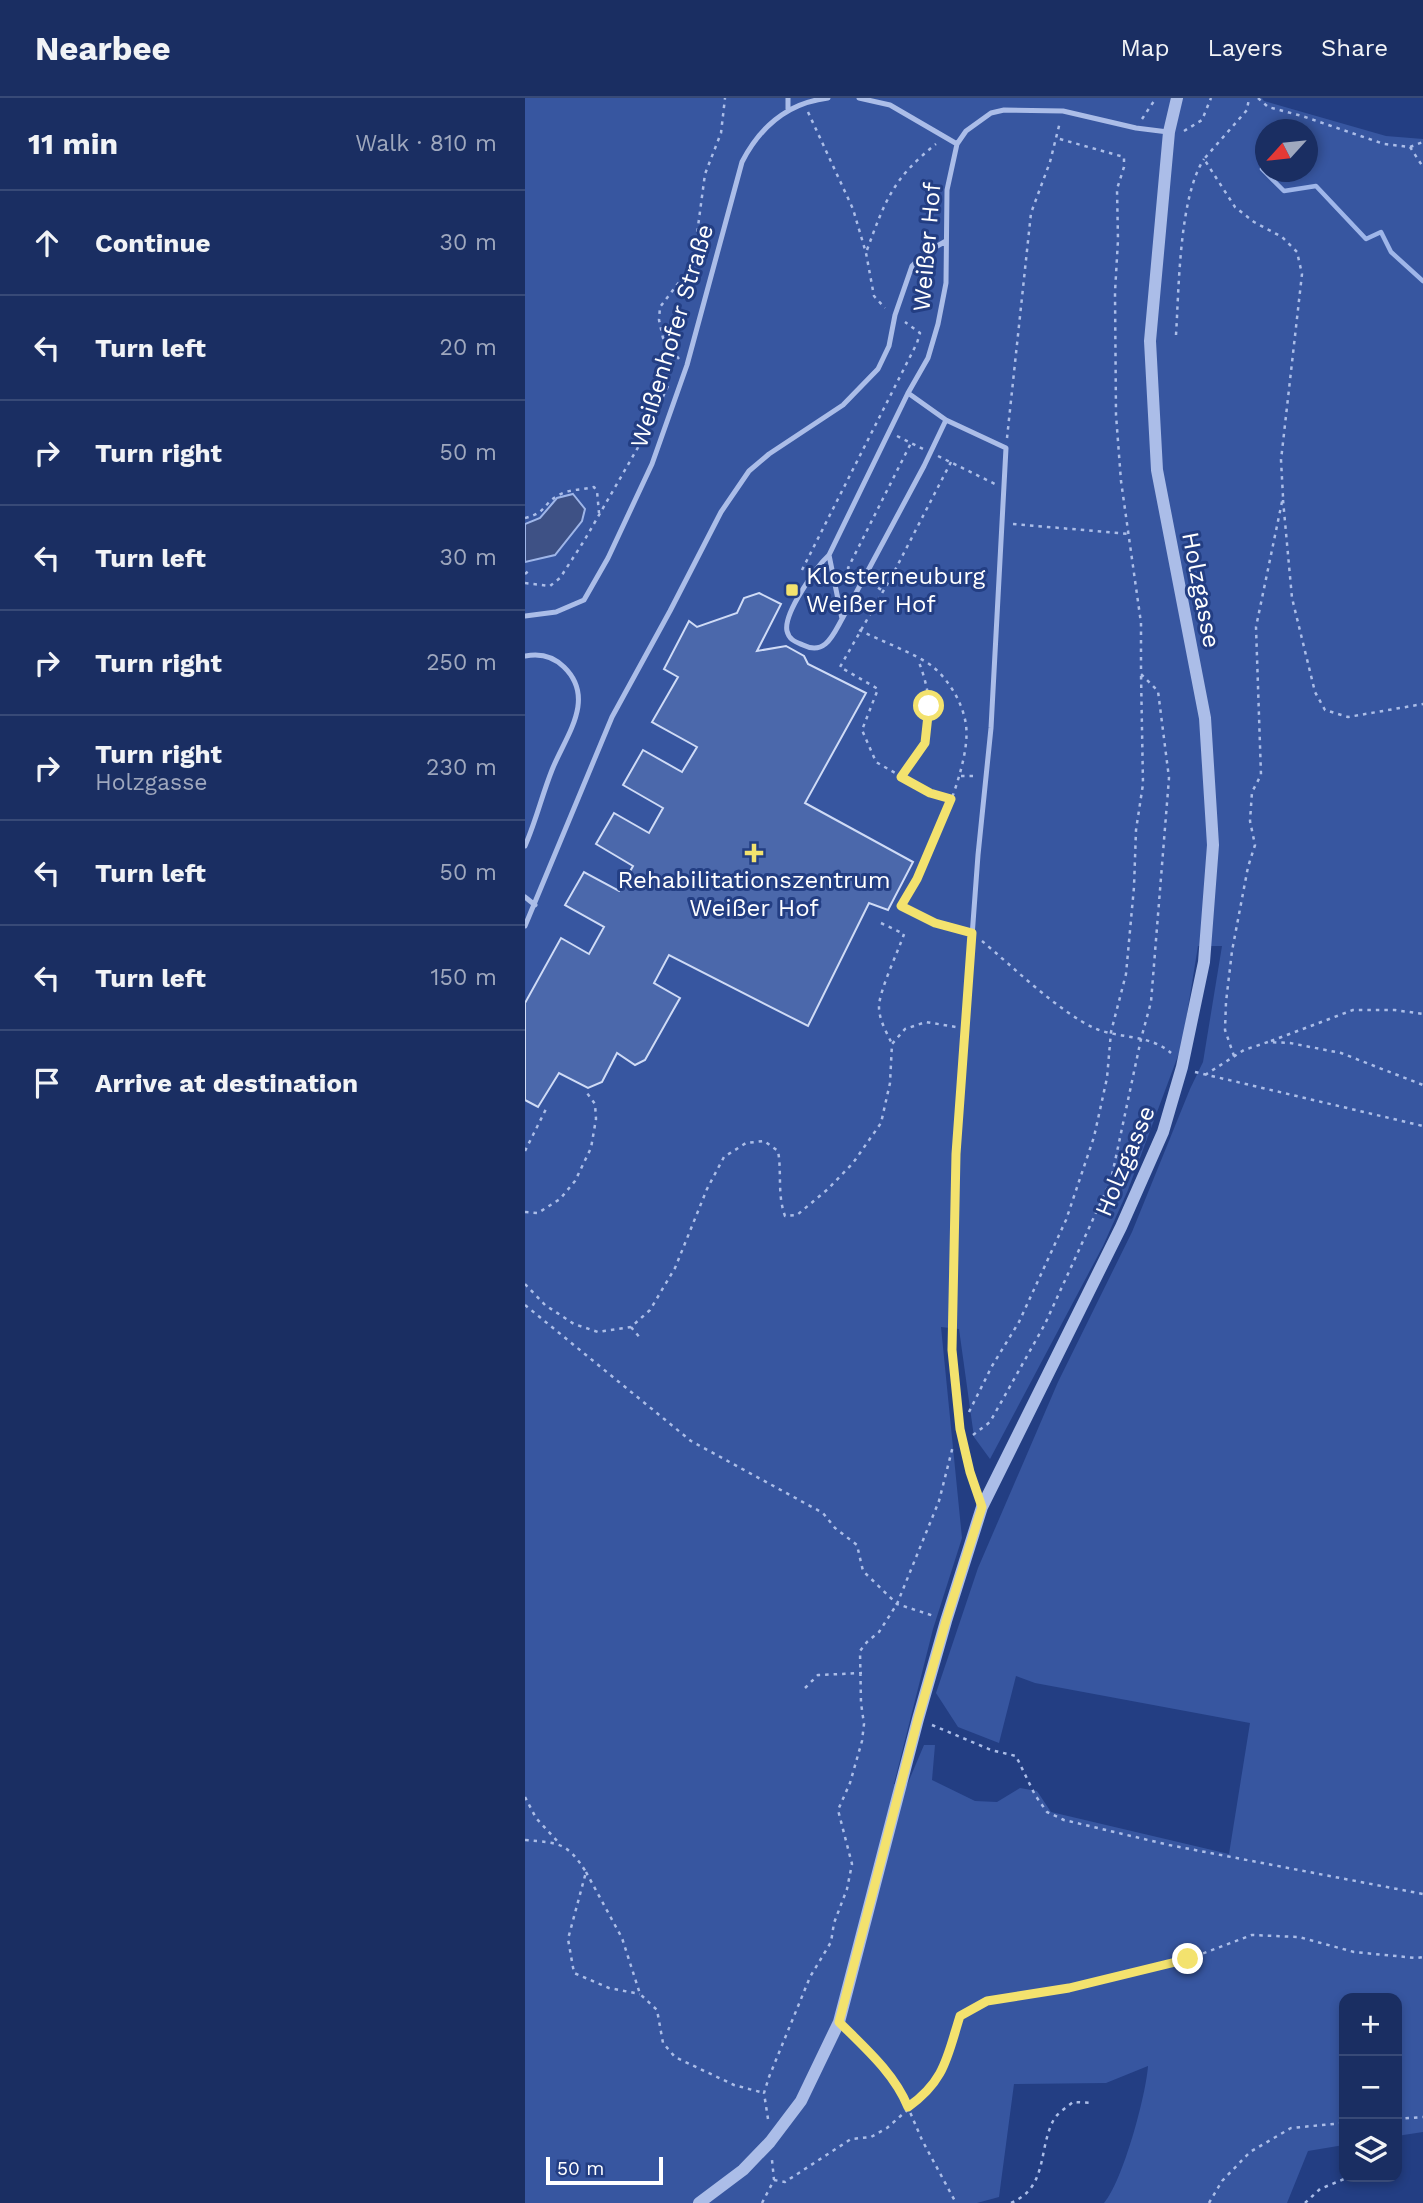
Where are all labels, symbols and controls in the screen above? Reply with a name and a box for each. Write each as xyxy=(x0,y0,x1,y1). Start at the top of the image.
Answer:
text: Nearbee xyxy=(35,29,171,68)
text: Map xyxy=(1121,34,1169,62)
text: Layers xyxy=(1207,34,1283,62)
text: Share xyxy=(1321,34,1388,62)
north arrow xyxy=(1255,119,1318,182)
text: 11 min xyxy=(28,126,118,161)
text: Walk · 810 m xyxy=(355,130,497,157)
street label: Weißer Hof xyxy=(907,181,947,313)
street label: Weißenhofer Straße xyxy=(625,221,719,451)
icon: ahead xyxy=(28,224,66,262)
text: Continue xyxy=(95,228,211,258)
text: 30 m xyxy=(440,229,497,256)
icon: left xyxy=(28,329,66,367)
text: Turn left xyxy=(95,333,206,363)
text: 20 m xyxy=(440,334,497,361)
icon: right xyxy=(28,434,66,472)
text: Turn right xyxy=(95,438,222,468)
text: 50 m xyxy=(440,439,497,466)
street label: Holzgasse xyxy=(1176,530,1226,650)
icon: left xyxy=(28,539,66,577)
text: Turn left xyxy=(95,543,206,573)
text: 30 m xyxy=(440,544,497,571)
place label: Klosterneuburg Weißer Hof xyxy=(806,562,985,618)
marker: Klosterneuburg Weißer Hof xyxy=(784,582,800,598)
icon: right xyxy=(28,644,66,682)
text: Turn right xyxy=(95,648,222,678)
text: 250 m xyxy=(426,649,497,676)
route start xyxy=(913,690,944,721)
text: Turn right xyxy=(95,739,222,769)
icon: right xyxy=(28,749,66,787)
text: 230 m xyxy=(426,754,497,781)
text: Holzgasse xyxy=(95,769,208,796)
marker: Rehabilitationszentrum Weißer Hof xyxy=(744,843,764,863)
icon: left xyxy=(28,854,66,892)
text: Turn left xyxy=(95,858,206,888)
text: 50 m xyxy=(440,859,497,886)
place label: Rehabilitationszentrum Weißer Hof xyxy=(617,866,891,922)
icon: left xyxy=(28,959,66,997)
text: Turn left xyxy=(95,963,206,993)
text: 150 m xyxy=(431,964,497,991)
icon: arrive xyxy=(28,1064,66,1102)
text: Arrive at destination xyxy=(95,1068,358,1098)
street label: Holzgasse xyxy=(1089,1101,1161,1221)
route end xyxy=(1172,1943,1203,1974)
map controls xyxy=(1339,1993,1402,2182)
button: + xyxy=(1339,1993,1402,2056)
button: − xyxy=(1339,2056,1402,2119)
button: layers xyxy=(1339,2119,1402,2182)
scale bar xyxy=(546,2154,663,2186)
text: 50 m xyxy=(557,2157,604,2180)

